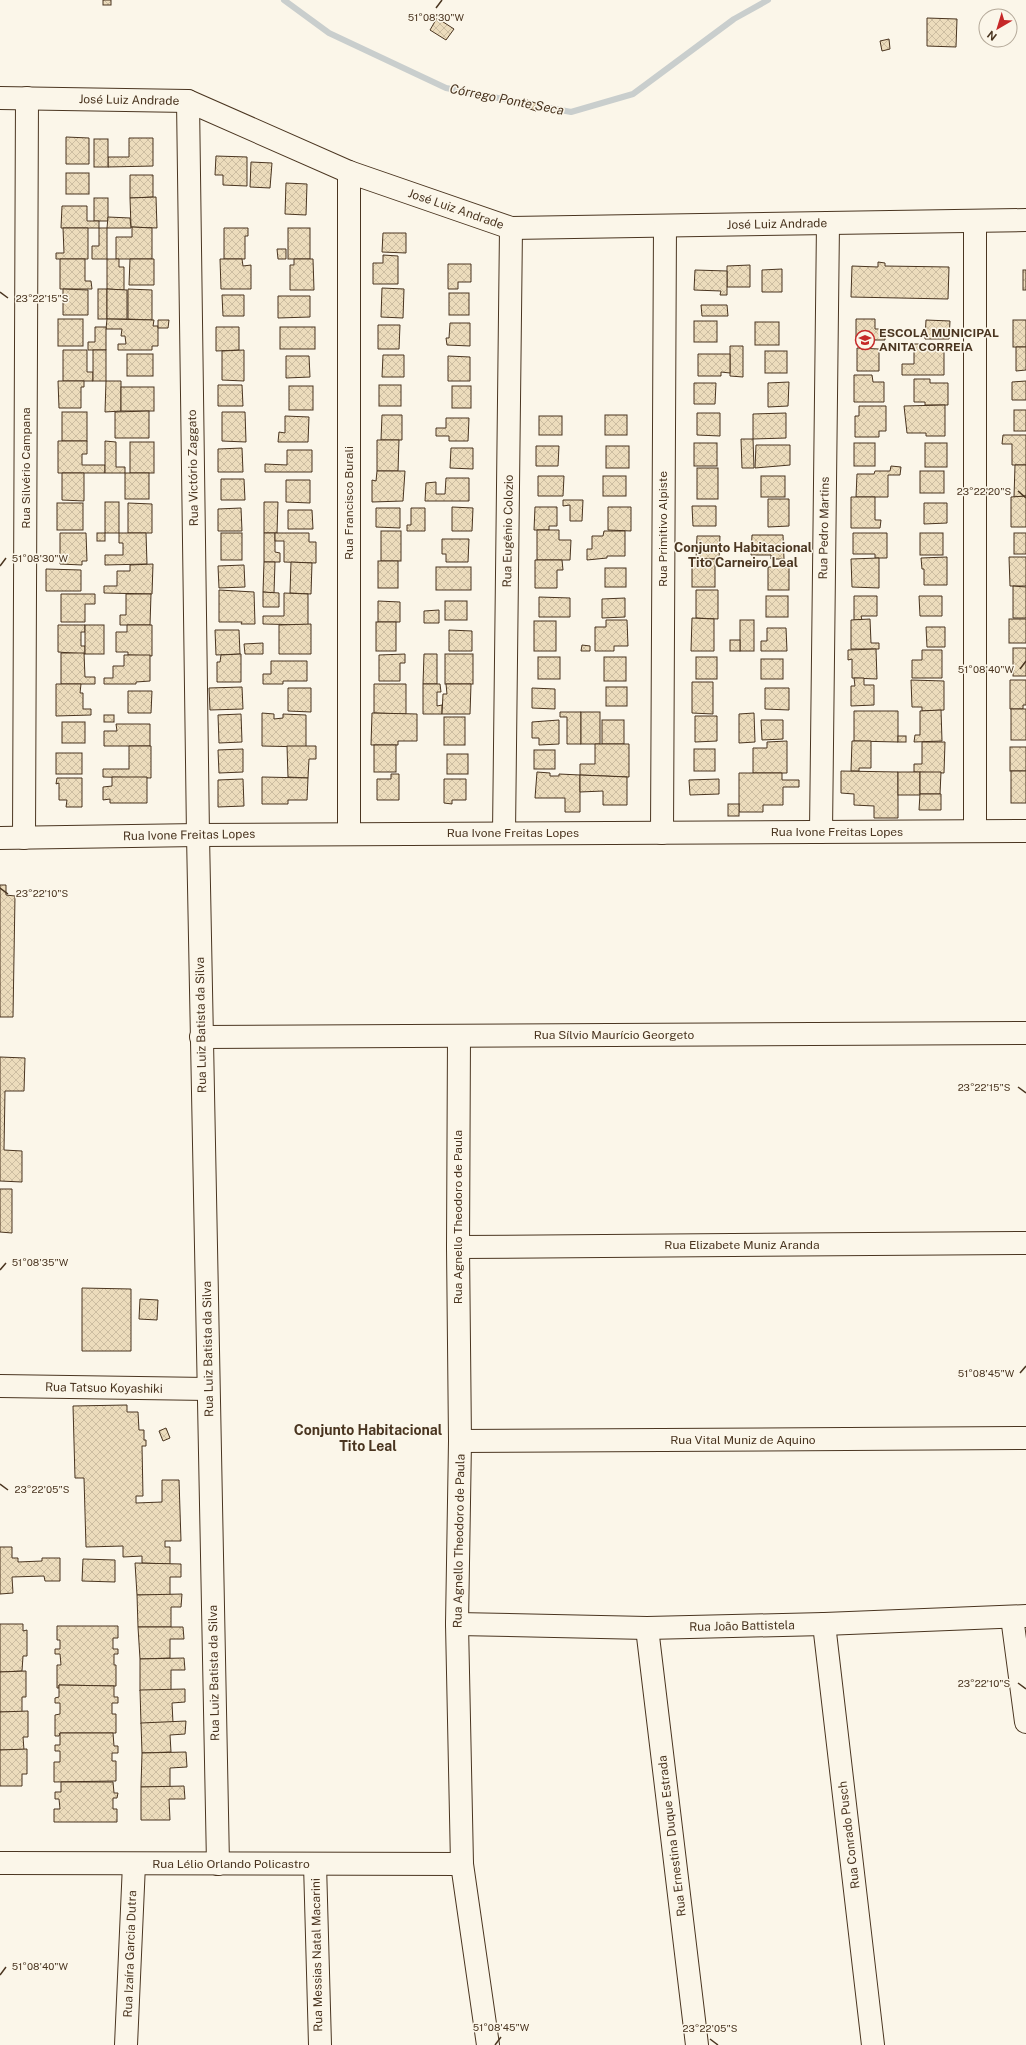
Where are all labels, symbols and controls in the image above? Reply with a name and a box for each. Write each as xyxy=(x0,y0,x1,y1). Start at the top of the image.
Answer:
north arrow xyxy=(978,8,1018,48)
text: 51°08'30"W xyxy=(408,11,465,23)
text: N xyxy=(985,29,999,43)
water label: Córrego Ponte Seca xyxy=(449,81,565,118)
street label: José Luiz Andrade xyxy=(79,92,180,108)
street label: José Luiz Andrade xyxy=(406,186,506,232)
street label: José Luiz Andrade xyxy=(727,216,828,232)
text: 23°22'15"S xyxy=(16,292,69,304)
place label: ESCOLA MUNICIPAL ANITA CORREIA xyxy=(879,326,999,354)
school or university icon: ESCOLA MUNICIPAL ANITA CORREIA xyxy=(854,329,876,351)
street label: Rua Silvério Campana xyxy=(19,407,33,529)
street label: Rua Victório Zaggato xyxy=(185,409,201,526)
street label: Rua Francisco Burali xyxy=(342,446,356,560)
street label: Rua Primitivo Alpiste xyxy=(656,471,670,587)
street label: Rua Eugênio Colozio xyxy=(500,474,516,588)
street label: Rua Pedro Martins xyxy=(816,477,832,579)
text: 23°22'20"S xyxy=(957,485,1011,497)
district label: Conjunto Habitacional Tito Carneiro Leal xyxy=(674,540,812,570)
text: 51°08'30"W xyxy=(12,552,69,564)
text: 51°08'40"W xyxy=(958,663,1015,675)
street label: Rua Ivone Freitas Lopes xyxy=(771,825,903,839)
street label: Rua Ivone Freitas Lopes xyxy=(447,826,579,840)
street label: Rua Ivone Freitas Lopes xyxy=(123,827,255,843)
text: 23°22'10"S xyxy=(16,887,69,899)
street label: Rua Luiz Batista da Silva xyxy=(193,957,209,1093)
street label: Rua Sílvio Maurício Georgeto xyxy=(534,1028,694,1042)
text: 23°22'15"S xyxy=(958,1081,1011,1093)
street label: Rua Agnello Theodoro de Paula xyxy=(451,1130,465,1304)
street label: Rua Elizabete Muniz Aranda xyxy=(664,1238,820,1252)
text: 51°08'35"W xyxy=(12,1256,69,1268)
street label: Rua Luiz Batista da Silva xyxy=(200,1281,216,1417)
text: 51°08'45"W xyxy=(958,1367,1015,1379)
street label: Rua Tatsuo Koyashiki xyxy=(45,1380,163,1396)
district label: Conjunto Habitacional Tito Leal xyxy=(294,1422,443,1454)
street label: Rua Vital Muniz de Aquino xyxy=(670,1433,816,1447)
street label: Rua Agnello Theodoro de Paula xyxy=(450,1454,468,1628)
text: 23°22'05"S xyxy=(15,1483,70,1495)
street label: Rua Luiz Batista da Silva xyxy=(206,1605,222,1741)
street label: Rua João Battistela xyxy=(689,1618,795,1634)
text: 23°22'10"S xyxy=(958,1677,1011,1689)
street label: Rua Ernestina Duque Estrada xyxy=(655,1755,689,1917)
street label: Rua Conrado Pusch xyxy=(835,1780,863,1890)
street label: Rua Lélio Orlando Policastro xyxy=(152,1857,310,1871)
street label: Rua Messias Natal Macarini xyxy=(309,1878,325,2032)
street label: Rua Izaíra Garcia Dutra xyxy=(121,1890,139,2018)
text: 51°08'40"W xyxy=(12,1960,69,1972)
text: 51°08'45"W xyxy=(473,2021,530,2033)
text: 23°22'05"S xyxy=(683,2022,738,2034)

